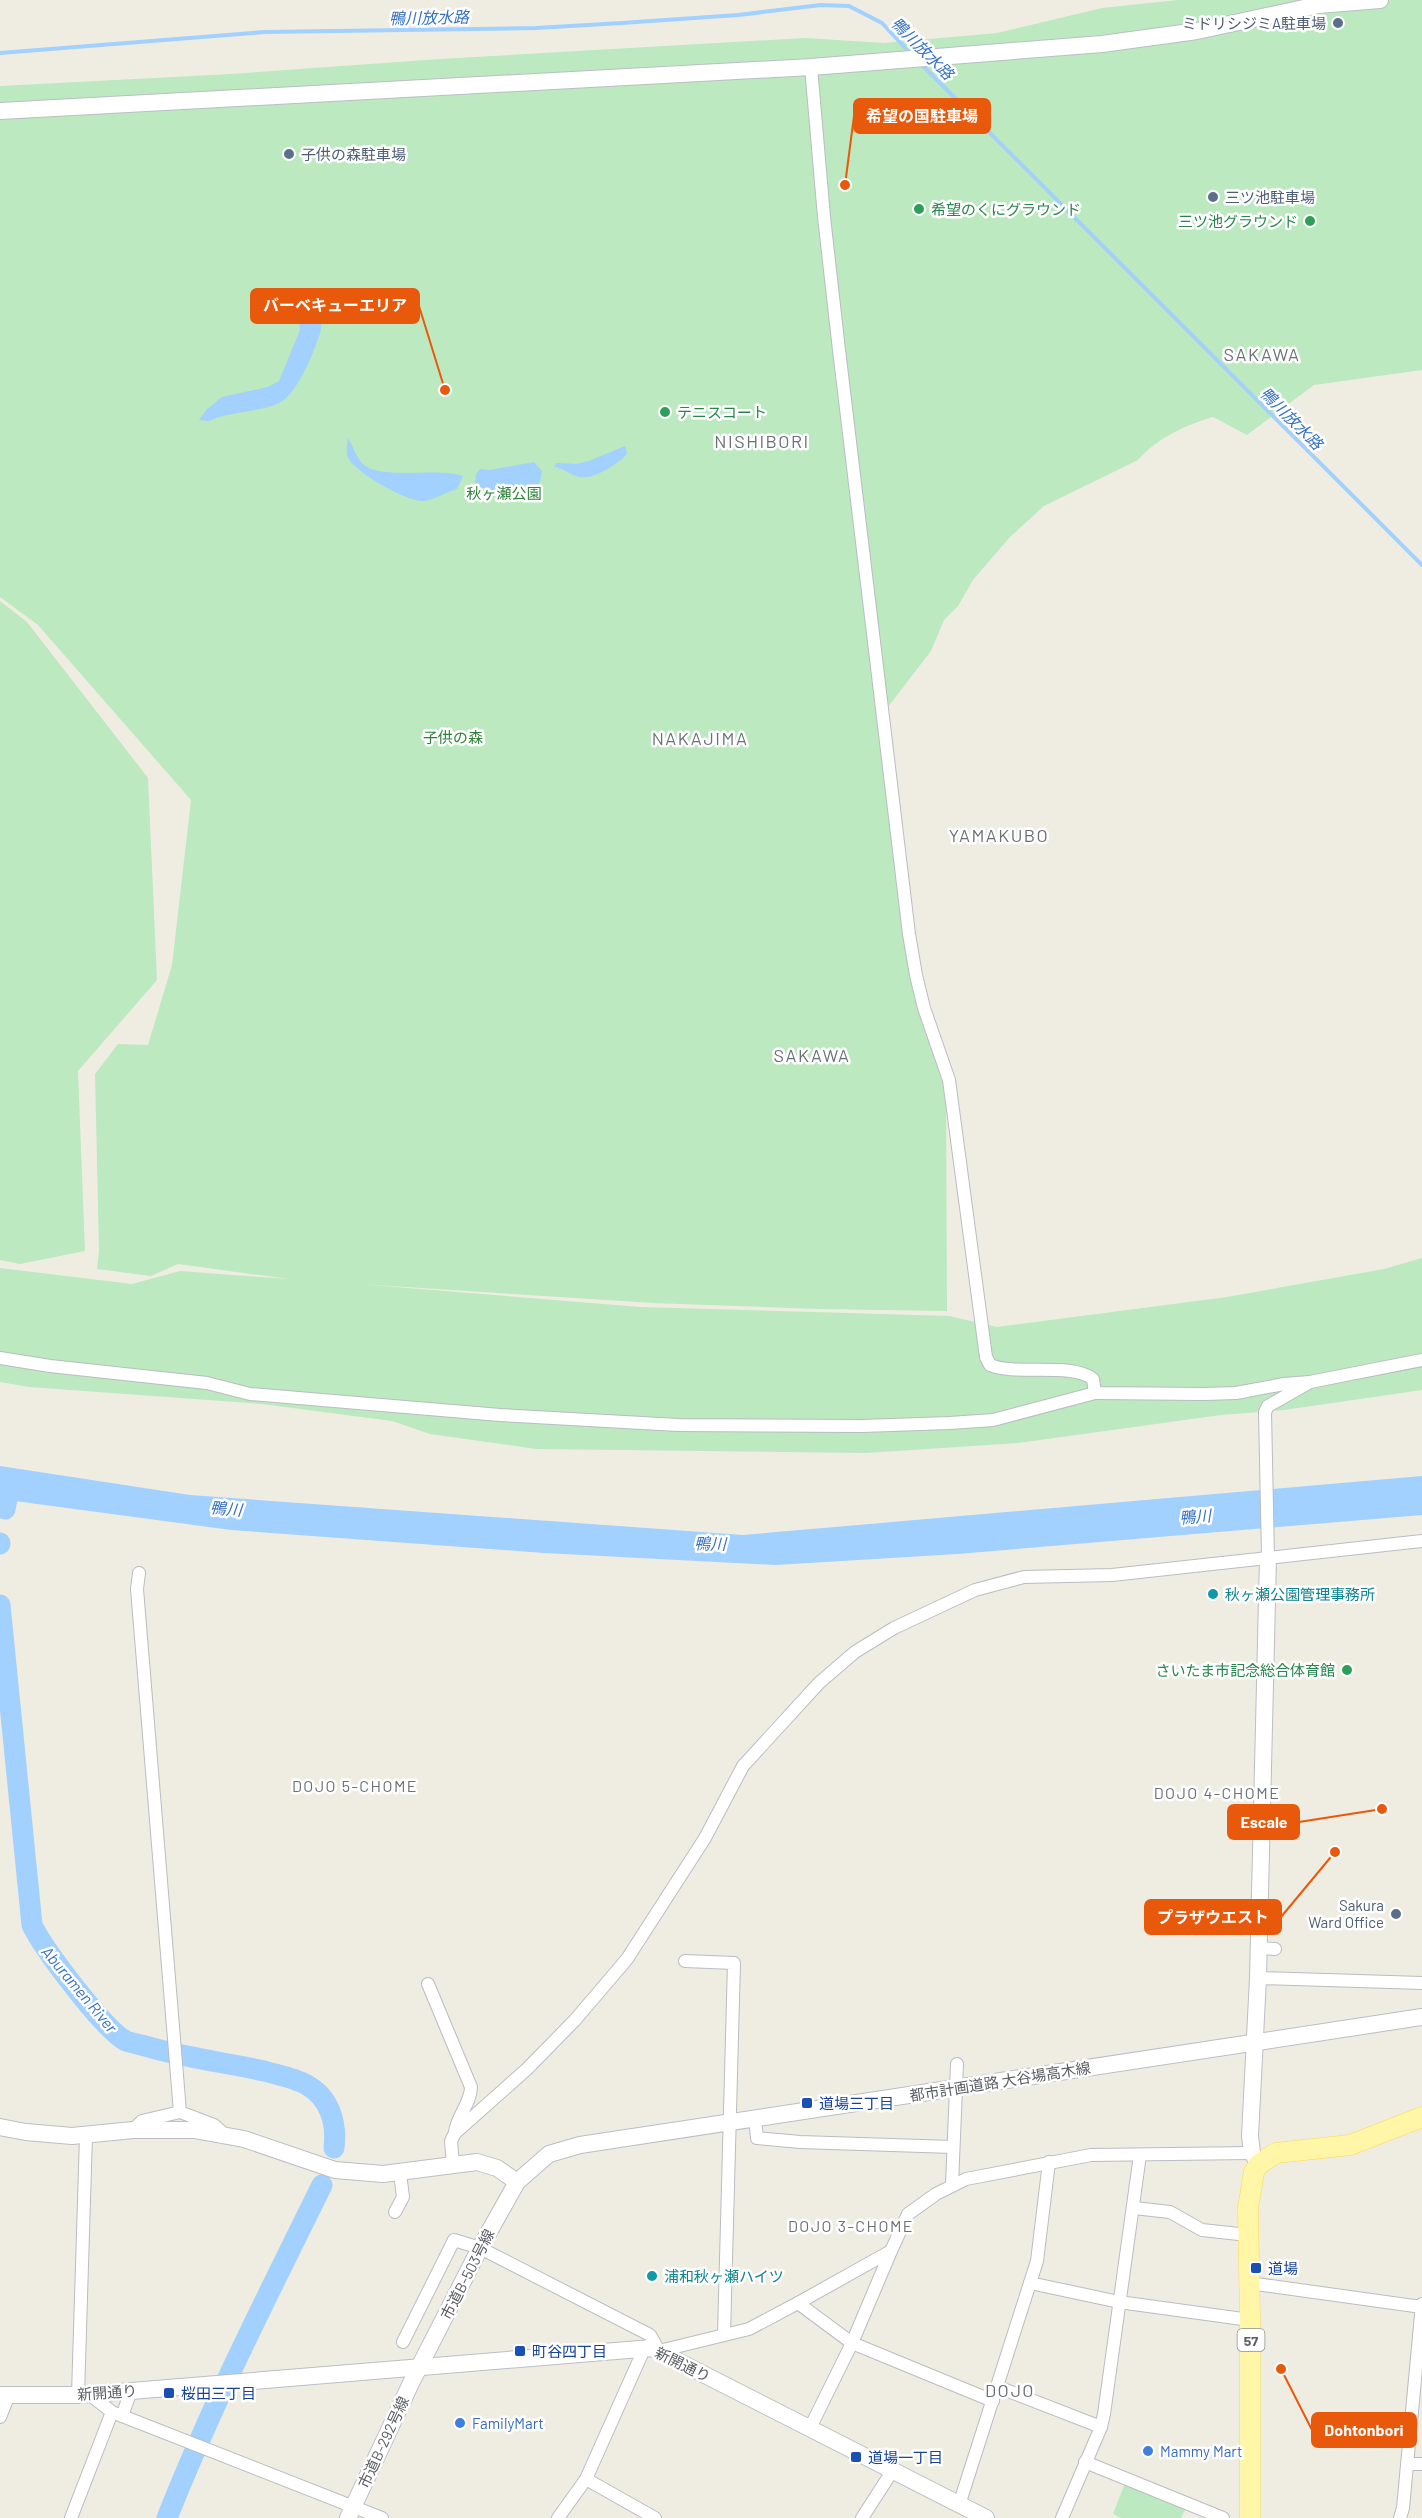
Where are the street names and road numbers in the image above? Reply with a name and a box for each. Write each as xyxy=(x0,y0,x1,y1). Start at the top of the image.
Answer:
street label: 都市計画道路 大谷場高木線 xyxy=(908,2058,1092,2104)
street label: 市道B-503号線 xyxy=(436,2226,498,2322)
road number: 57 xyxy=(1238,2329,1264,2351)
street label: 新開通り xyxy=(652,2343,714,2385)
street label: 新開通り xyxy=(76,2381,138,2403)
street label: 市道B-292号線 xyxy=(354,2393,412,2491)

